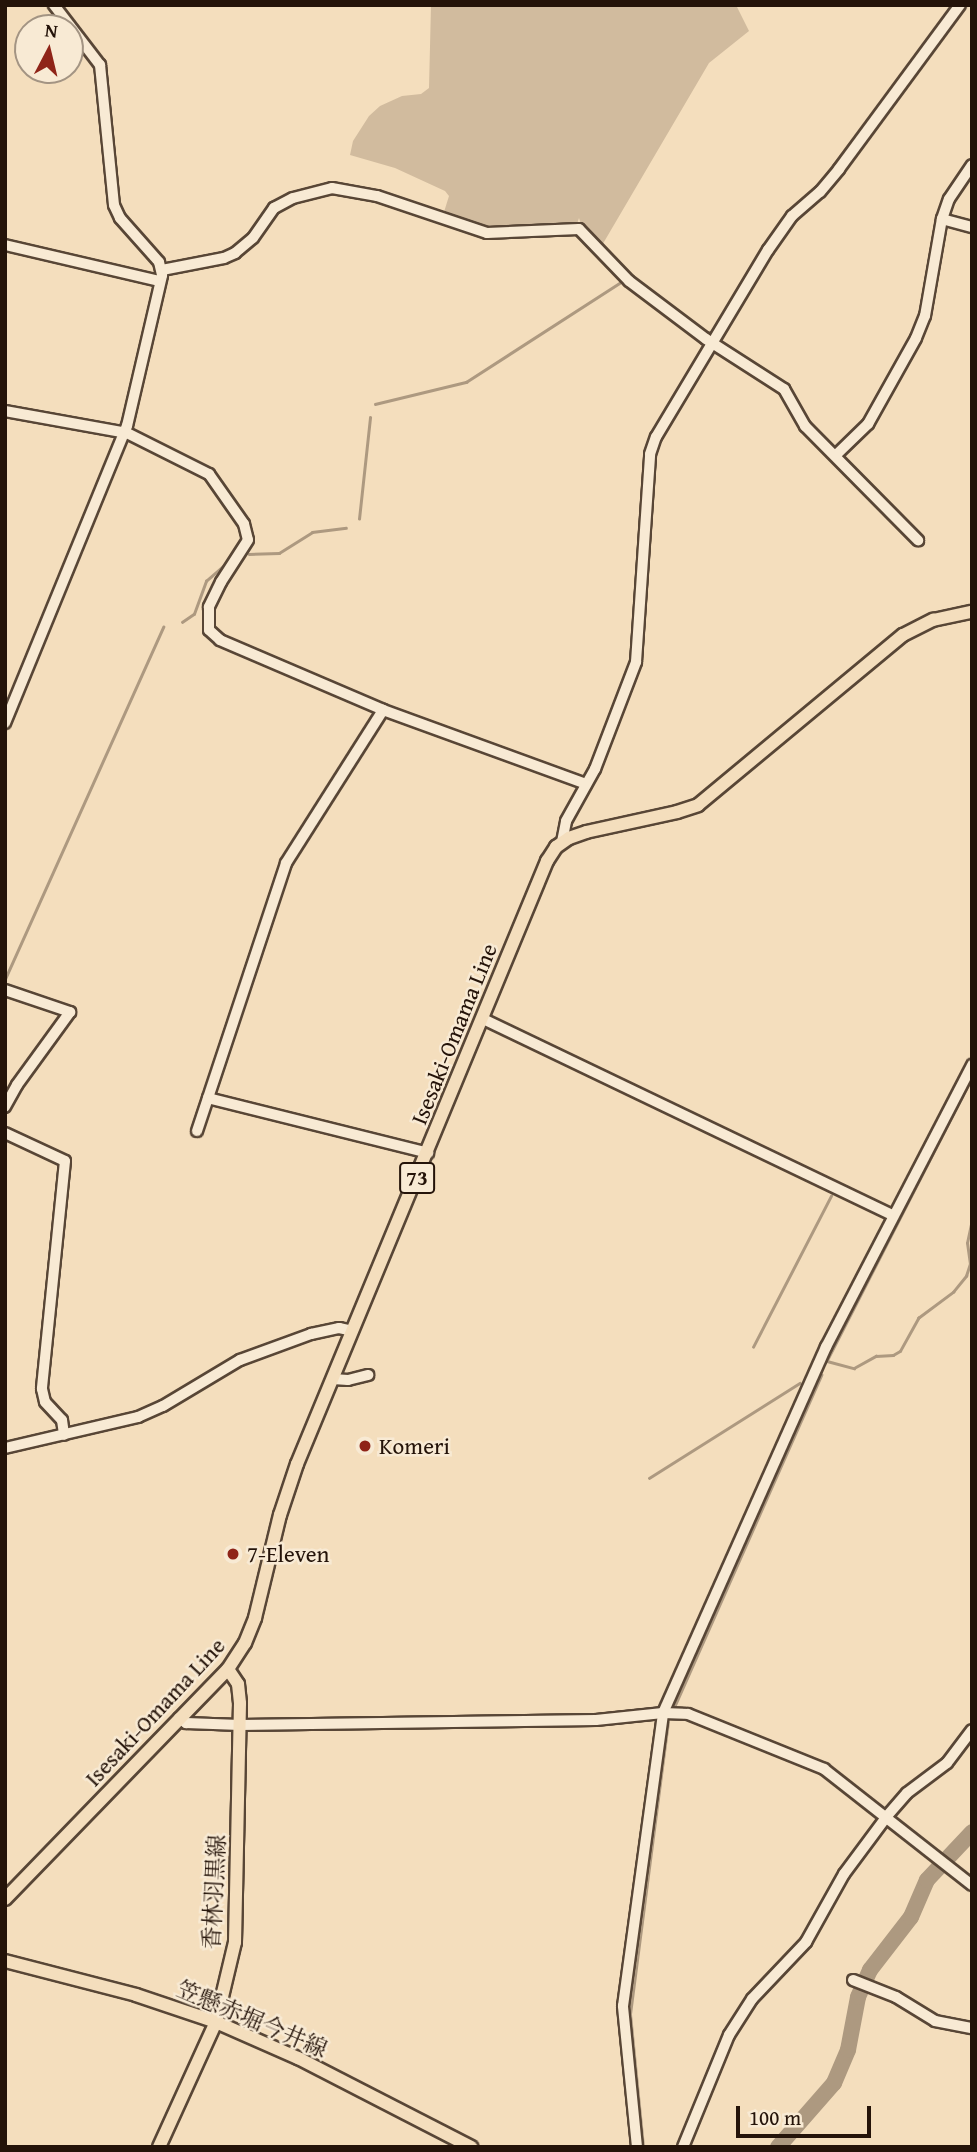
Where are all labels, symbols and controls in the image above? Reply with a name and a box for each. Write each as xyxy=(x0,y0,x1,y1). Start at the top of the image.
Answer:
north arrow xyxy=(14,14,84,84)
text: N xyxy=(43,15,59,45)
street label: Isesaki-Omama Line xyxy=(405,939,503,1129)
road number: 73 xyxy=(398,1160,436,1196)
place label: Komeri xyxy=(379,1432,450,1460)
marker: Komeri xyxy=(357,1438,373,1454)
place label: 7-Eleven xyxy=(247,1540,329,1568)
marker: 7-Eleven xyxy=(225,1546,241,1562)
street label: Isesaki-Omama Line xyxy=(79,1632,231,1792)
street label: 香林羽黒線 xyxy=(197,1834,231,1950)
street label: 笠懸赤堀今井線 xyxy=(173,1975,331,2063)
scale bar xyxy=(739,2092,874,2136)
text: 100 m xyxy=(749,2102,801,2133)

